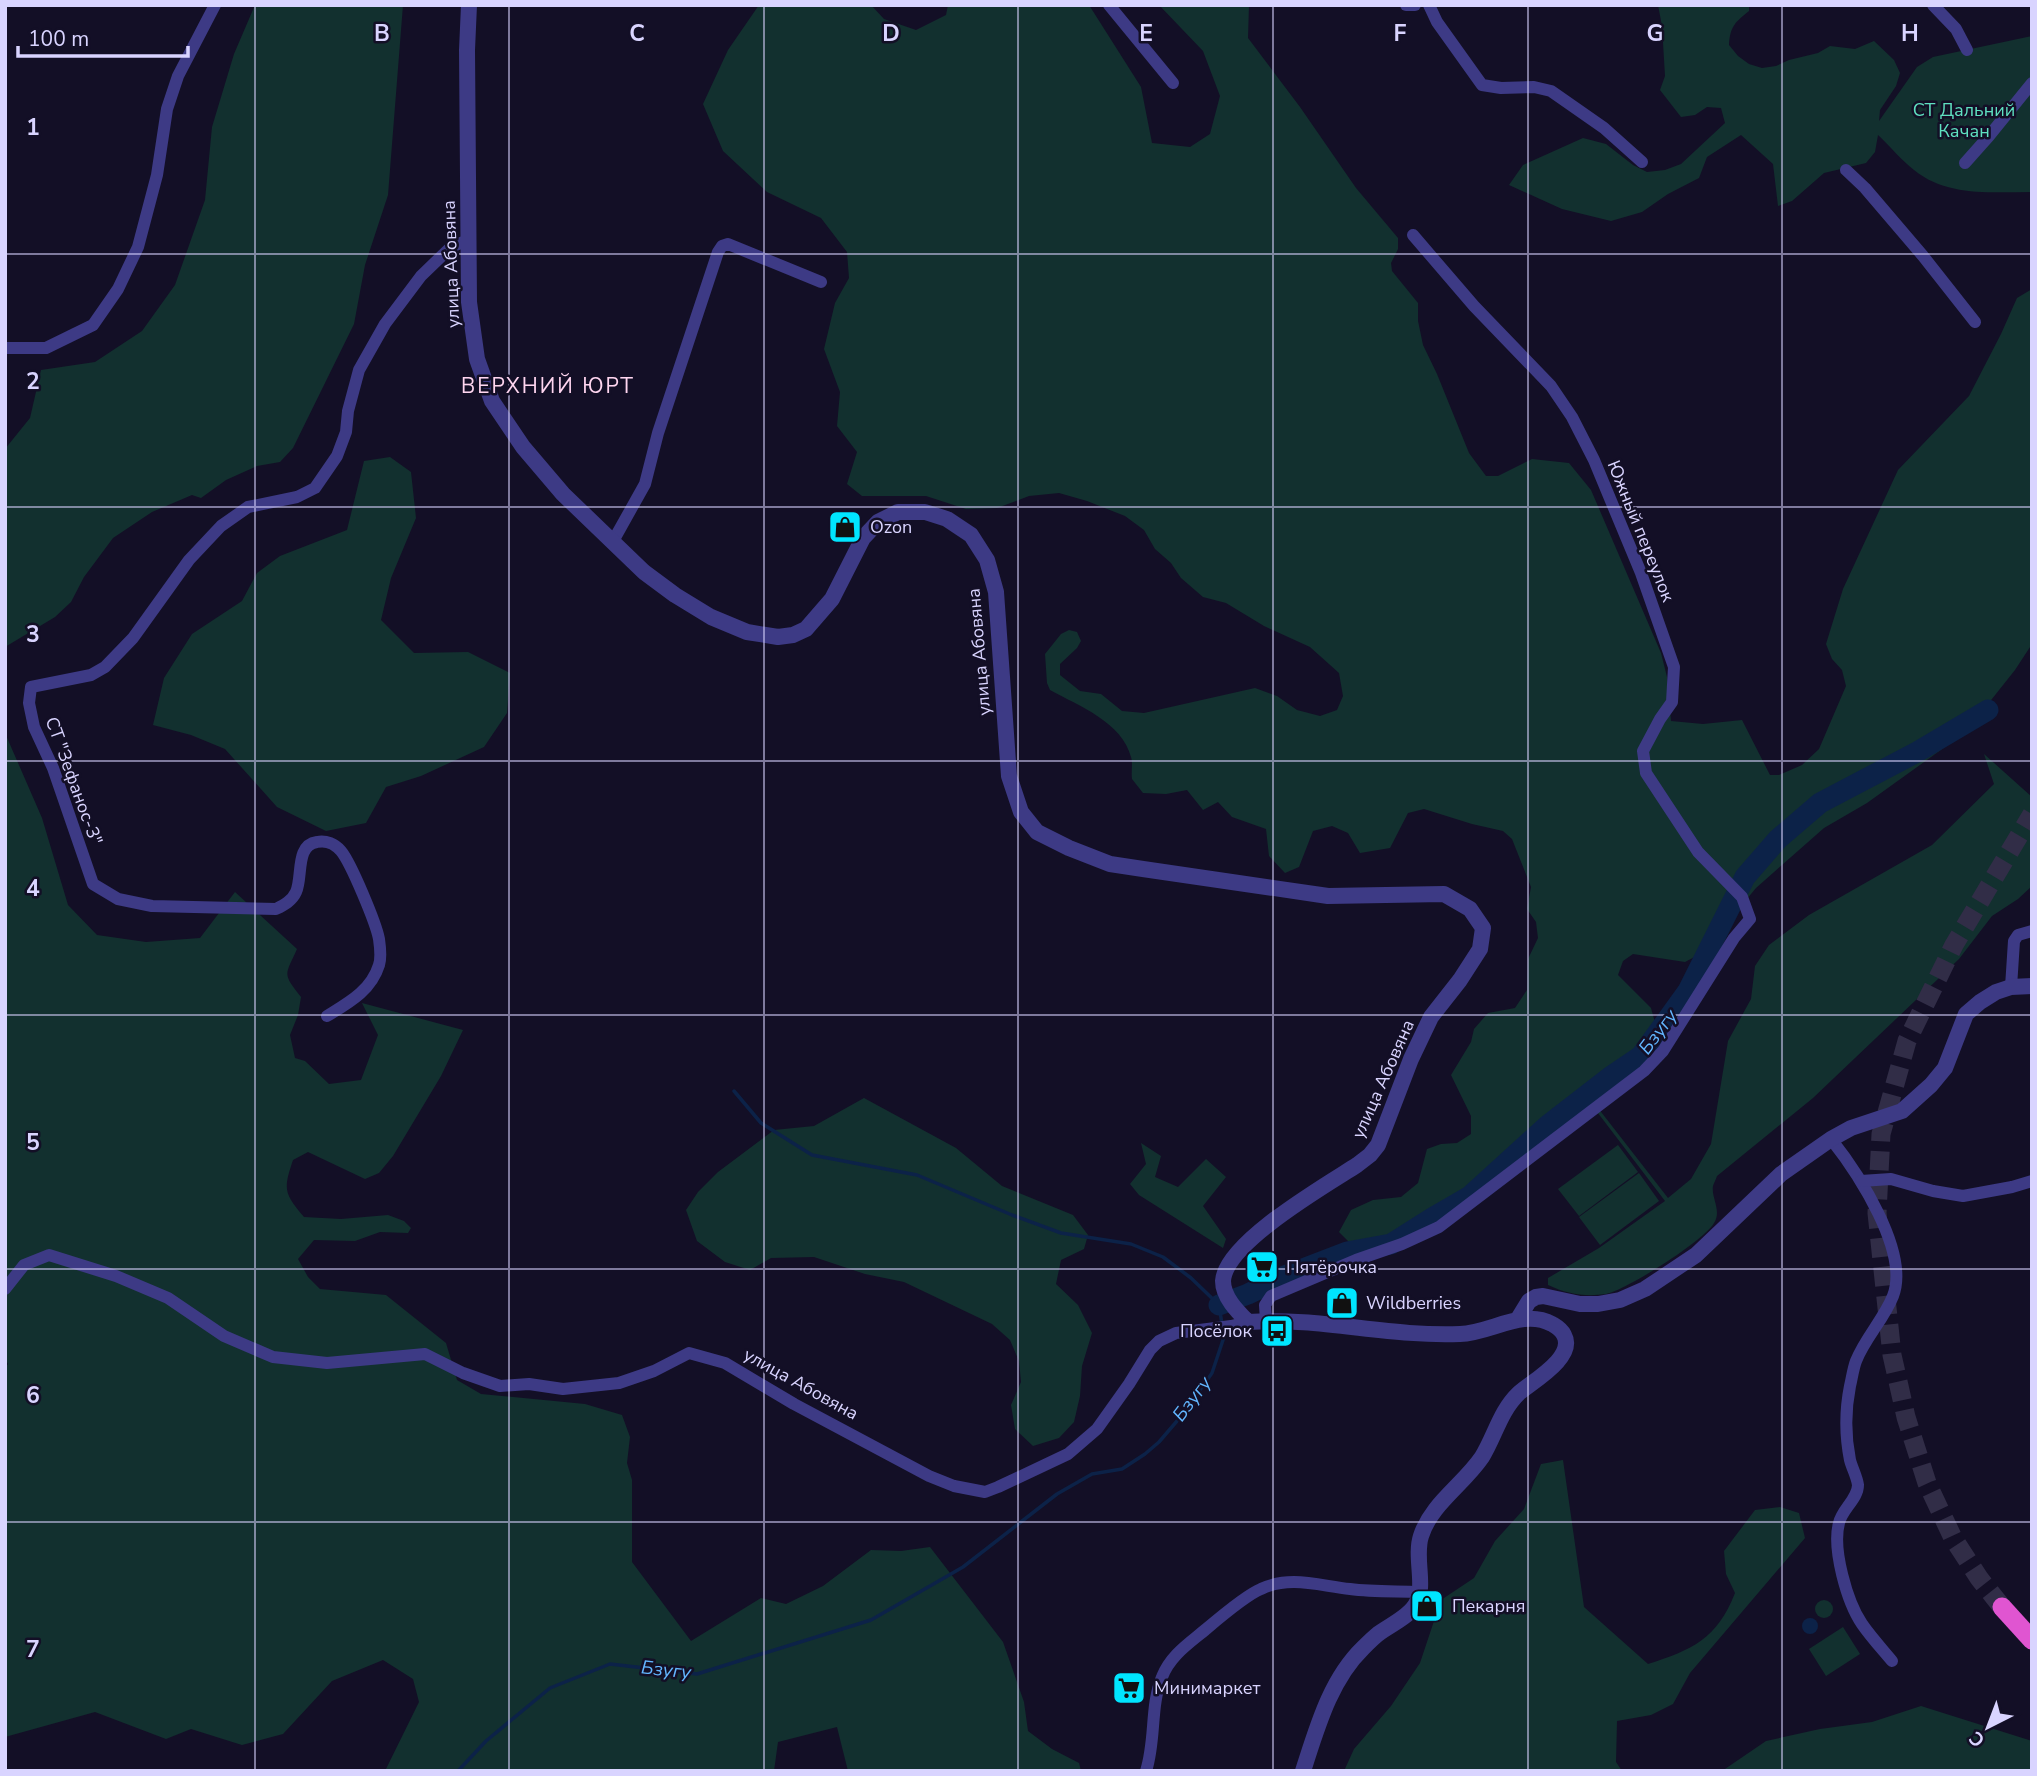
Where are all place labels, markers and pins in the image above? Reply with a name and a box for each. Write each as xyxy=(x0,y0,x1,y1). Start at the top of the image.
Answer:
shop icon: Ozon xyxy=(826,508,864,546)
place label: Ozon xyxy=(870,515,912,539)
supermarket icon: Пятёрочка xyxy=(1243,1248,1281,1286)
place label: Пятёрочка xyxy=(1286,1255,1377,1279)
shop icon: Wildberries xyxy=(1323,1284,1361,1322)
place label: Wildberries xyxy=(1366,1291,1461,1315)
bus stop icon: Посёлок xyxy=(1258,1312,1296,1350)
place label: Посёлок xyxy=(1180,1319,1253,1343)
shop icon: Пекарня xyxy=(1408,1587,1446,1625)
place label: Пекарня xyxy=(1452,1594,1525,1618)
supermarket icon: Минимаркет xyxy=(1110,1669,1148,1707)
place label: Минимаркет xyxy=(1154,1676,1260,1700)

